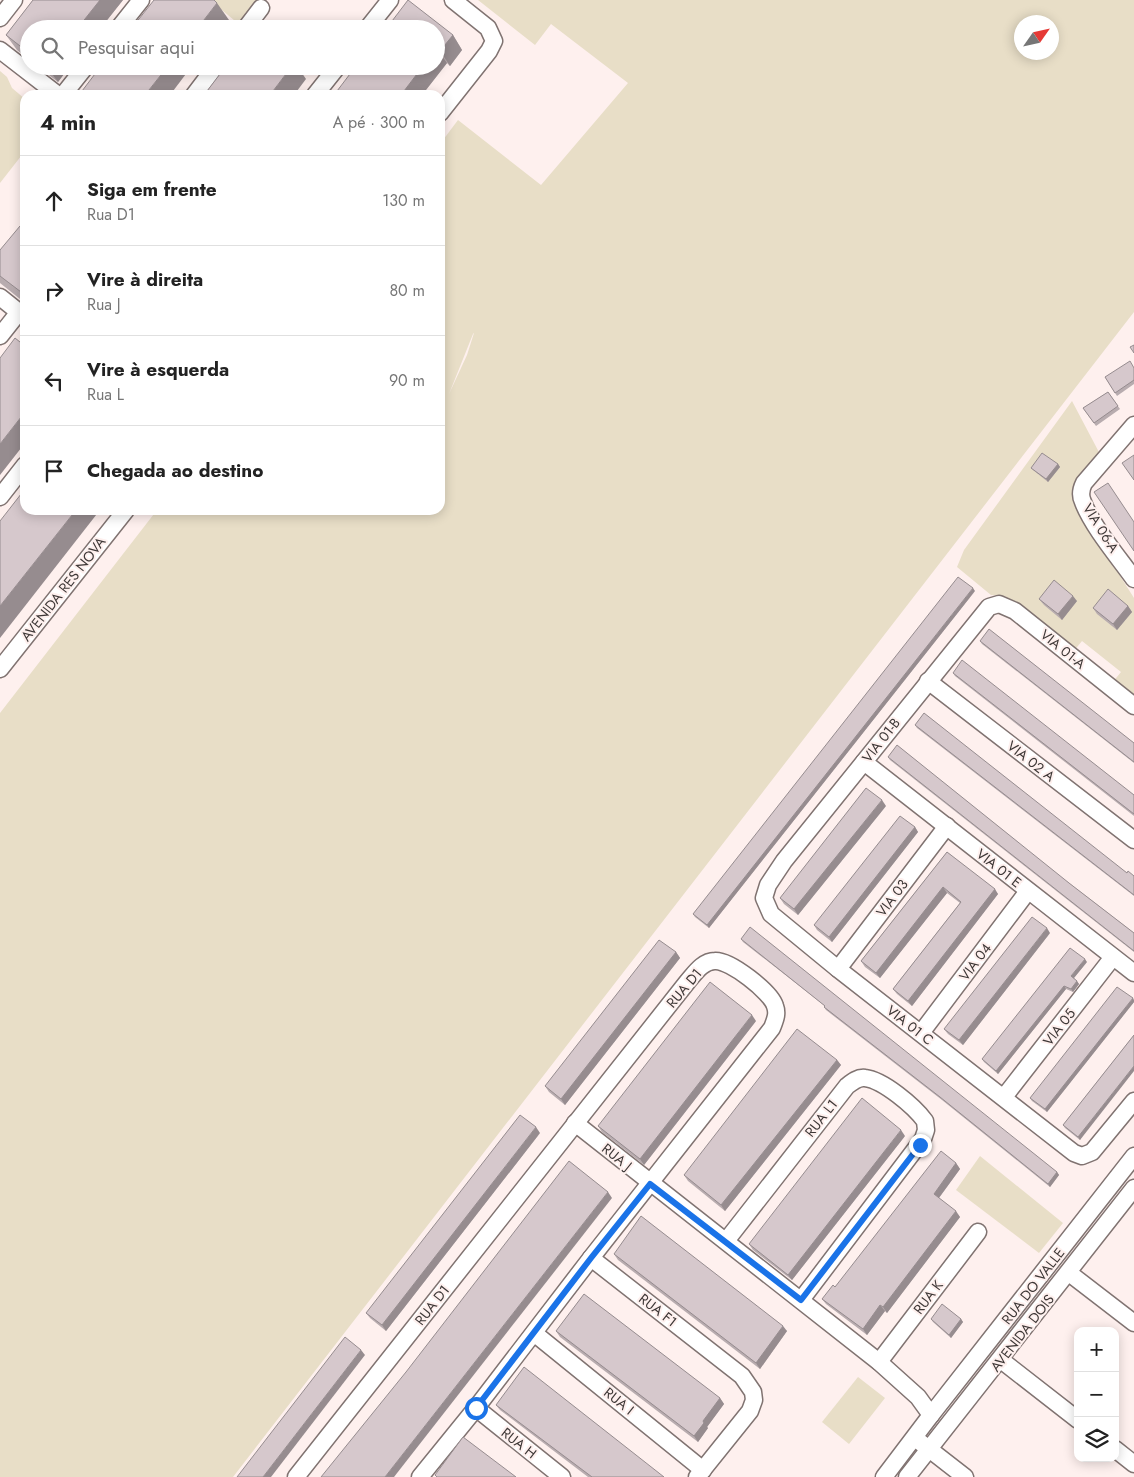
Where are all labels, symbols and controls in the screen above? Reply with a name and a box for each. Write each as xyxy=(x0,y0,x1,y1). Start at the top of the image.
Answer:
north arrow xyxy=(1014,15,1059,60)
search box xyxy=(20,20,445,75)
icon: search xyxy=(38,34,66,62)
text: Pesquisar aqui xyxy=(78,34,195,61)
text: 4 min xyxy=(40,108,96,138)
text: A pé · 300 m xyxy=(333,111,425,134)
text: Siga em frente xyxy=(87,176,217,203)
icon: ahead xyxy=(40,187,68,215)
text: 130 m xyxy=(382,189,425,212)
text: Rua D1 xyxy=(87,203,135,226)
text: Vire à direita xyxy=(87,266,203,293)
icon: right xyxy=(40,277,68,305)
text: 80 m xyxy=(389,279,425,302)
text: Rua J xyxy=(87,293,121,316)
text: Vire à esquerda xyxy=(87,356,229,383)
icon: left xyxy=(40,367,68,395)
text: 90 m xyxy=(389,369,425,392)
text: Rua L xyxy=(87,383,124,406)
icon: arrive xyxy=(40,457,68,485)
text: Chegada ao destino xyxy=(87,457,263,484)
street label: VIA 06-A xyxy=(1078,499,1124,557)
street label: AVENIDA RES NOVA xyxy=(16,532,111,645)
street label: VIA 01-A xyxy=(1036,625,1090,674)
street label: VIA 01-B xyxy=(857,713,905,766)
street label: VIA 02 A xyxy=(1003,736,1060,787)
street label: VIA 01 E xyxy=(972,844,1026,892)
street label: VIA 03 xyxy=(871,875,913,921)
street label: VIA 04 xyxy=(954,939,996,985)
street label: RUA D1 xyxy=(662,964,706,1012)
street label: VIA 01 C xyxy=(882,1000,938,1050)
street label: VIA 05 xyxy=(1038,1004,1080,1050)
street label: RUA L1 xyxy=(800,1095,842,1141)
route end xyxy=(909,1134,932,1157)
street label: RUA J xyxy=(598,1139,636,1175)
street label: RUA DO VALLE xyxy=(997,1244,1069,1328)
street label: RUA K xyxy=(909,1276,947,1318)
street label: RUA D1 xyxy=(410,1281,454,1329)
street label: RUA F1 xyxy=(635,1289,681,1331)
street label: AVENIDA DOIS xyxy=(985,1290,1059,1376)
map controls xyxy=(1074,1327,1119,1462)
button: + xyxy=(1074,1327,1119,1372)
button: − xyxy=(1074,1372,1119,1417)
street label: RUA I xyxy=(600,1383,638,1419)
route start xyxy=(465,1397,488,1420)
button: layers xyxy=(1074,1417,1119,1462)
street label: RUA H xyxy=(497,1423,541,1463)

